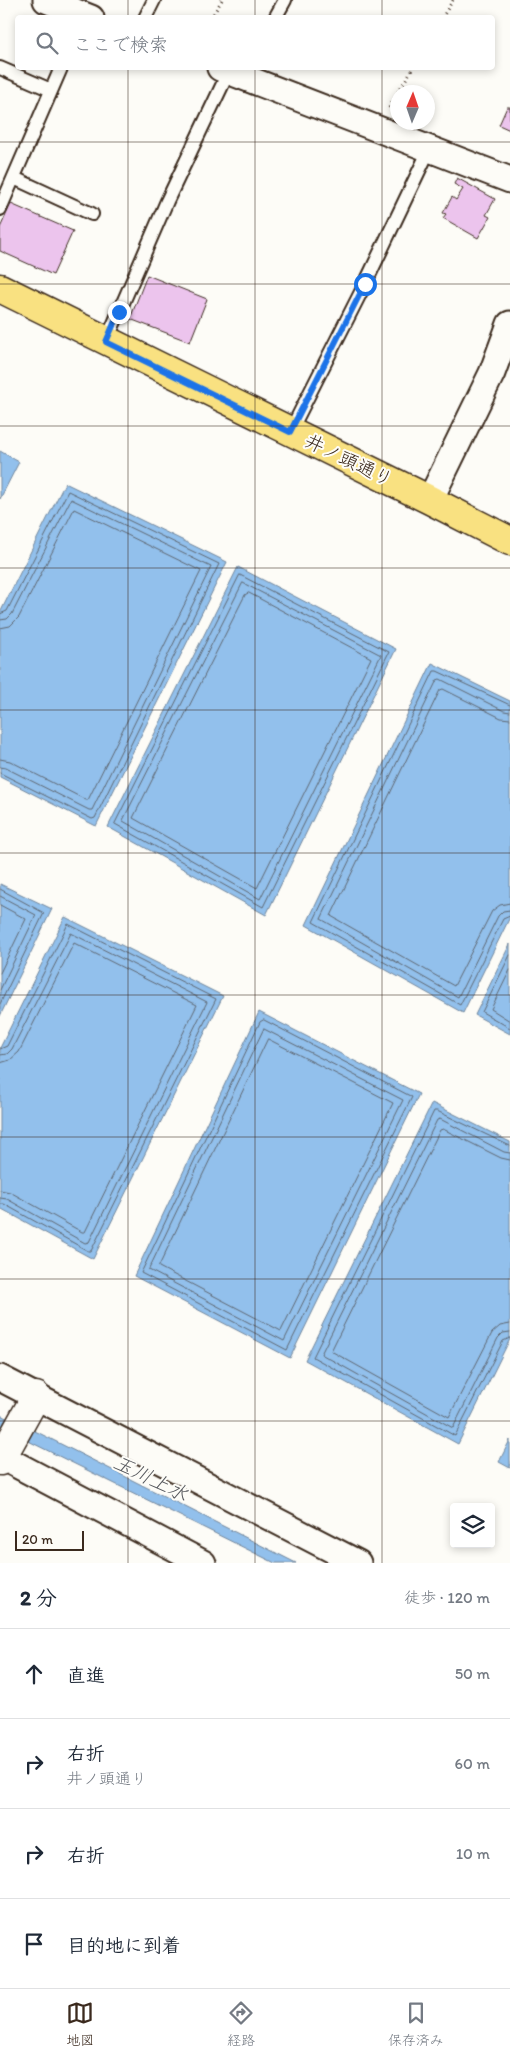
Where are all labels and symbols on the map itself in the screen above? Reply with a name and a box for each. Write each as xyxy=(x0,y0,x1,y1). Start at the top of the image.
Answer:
north arrow xyxy=(390,85,435,130)
route start xyxy=(354,273,377,296)
route end xyxy=(108,301,131,324)
street label: 井ノ頭通り xyxy=(301,429,397,491)
water label: 玉川上水 xyxy=(110,1450,192,1506)
scale bar xyxy=(15,1528,84,1551)

